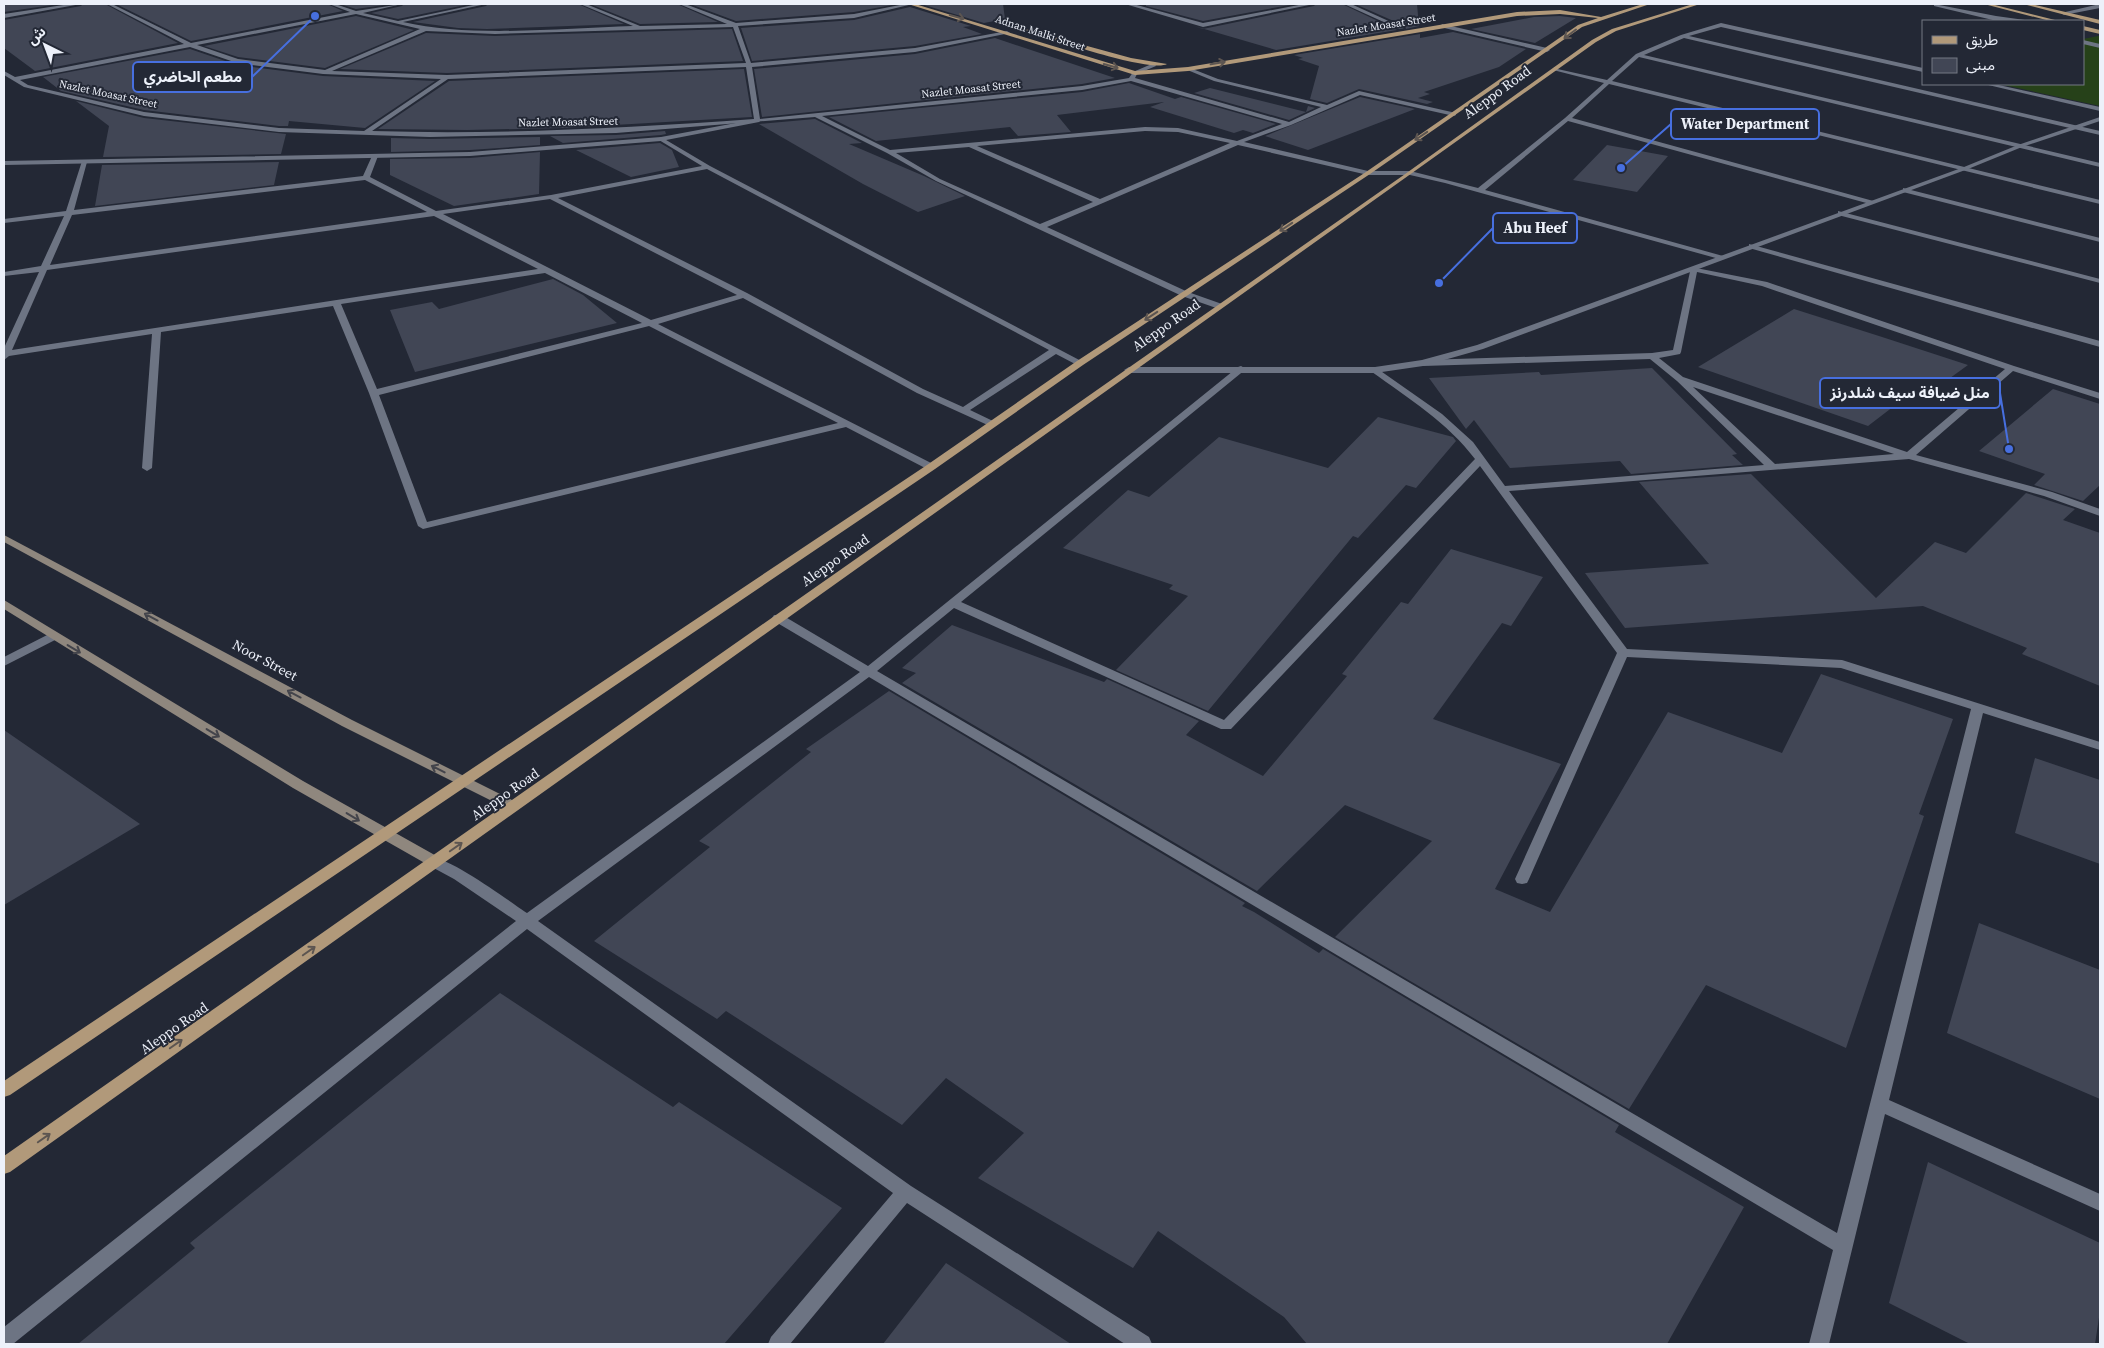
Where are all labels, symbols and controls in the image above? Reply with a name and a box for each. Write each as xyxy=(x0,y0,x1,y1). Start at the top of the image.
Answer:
street label: Nazlet Moasat Street xyxy=(1335,10,1437,40)
street label: Adnan Malki Street xyxy=(993,11,1087,55)
one-way arrow xyxy=(948,13,964,23)
north arrow xyxy=(20,20,70,70)
legend xyxy=(1922,20,2084,85)
text: ش xyxy=(22,21,50,49)
one-way arrow xyxy=(1563,29,1577,39)
text: طريق xyxy=(1966,29,1998,50)
text: مبنى xyxy=(1966,54,1995,75)
one-way arrow xyxy=(1210,58,1226,68)
street label: Aleppo Road xyxy=(1459,61,1535,123)
callout: مطعم الحاضري xyxy=(133,62,252,92)
one-way arrow xyxy=(1103,62,1119,72)
text: مطعم الحاضري xyxy=(144,66,242,88)
street label: Nazlet Moasat Street xyxy=(58,76,159,112)
street label: Nazlet Moasat Street xyxy=(921,76,1022,102)
callout: Water Department xyxy=(1671,109,1819,139)
text: Water Department xyxy=(1681,113,1810,134)
street label: Nazlet Moasat Street xyxy=(518,114,618,130)
one-way arrow xyxy=(1415,131,1429,141)
callout: Abu Heef xyxy=(1493,213,1577,243)
text: Abu Heef xyxy=(1503,217,1568,238)
one-way arrow xyxy=(1280,222,1294,232)
street label: Aleppo Road xyxy=(1128,294,1204,356)
one-way arrow xyxy=(1144,311,1158,322)
callout: منل ضيافة سيف شلدرنز xyxy=(1820,378,2000,408)
text: منل ضيافة سيف شلدرنز xyxy=(1829,382,1990,403)
street label: Aleppo Road xyxy=(797,529,873,591)
one-way arrow xyxy=(143,612,158,622)
street label: Noor Street xyxy=(229,635,301,686)
one-way arrow xyxy=(67,645,81,655)
one-way arrow xyxy=(287,689,302,698)
one-way arrow xyxy=(206,729,220,739)
street label: Aleppo Road xyxy=(467,763,543,825)
one-way arrow xyxy=(431,764,446,773)
one-way arrow xyxy=(345,812,359,822)
one-way arrow xyxy=(449,842,463,852)
one-way arrow xyxy=(302,945,315,956)
street label: Aleppo Road xyxy=(136,997,212,1059)
one-way arrow xyxy=(169,1039,183,1049)
one-way arrow xyxy=(36,1133,50,1143)

